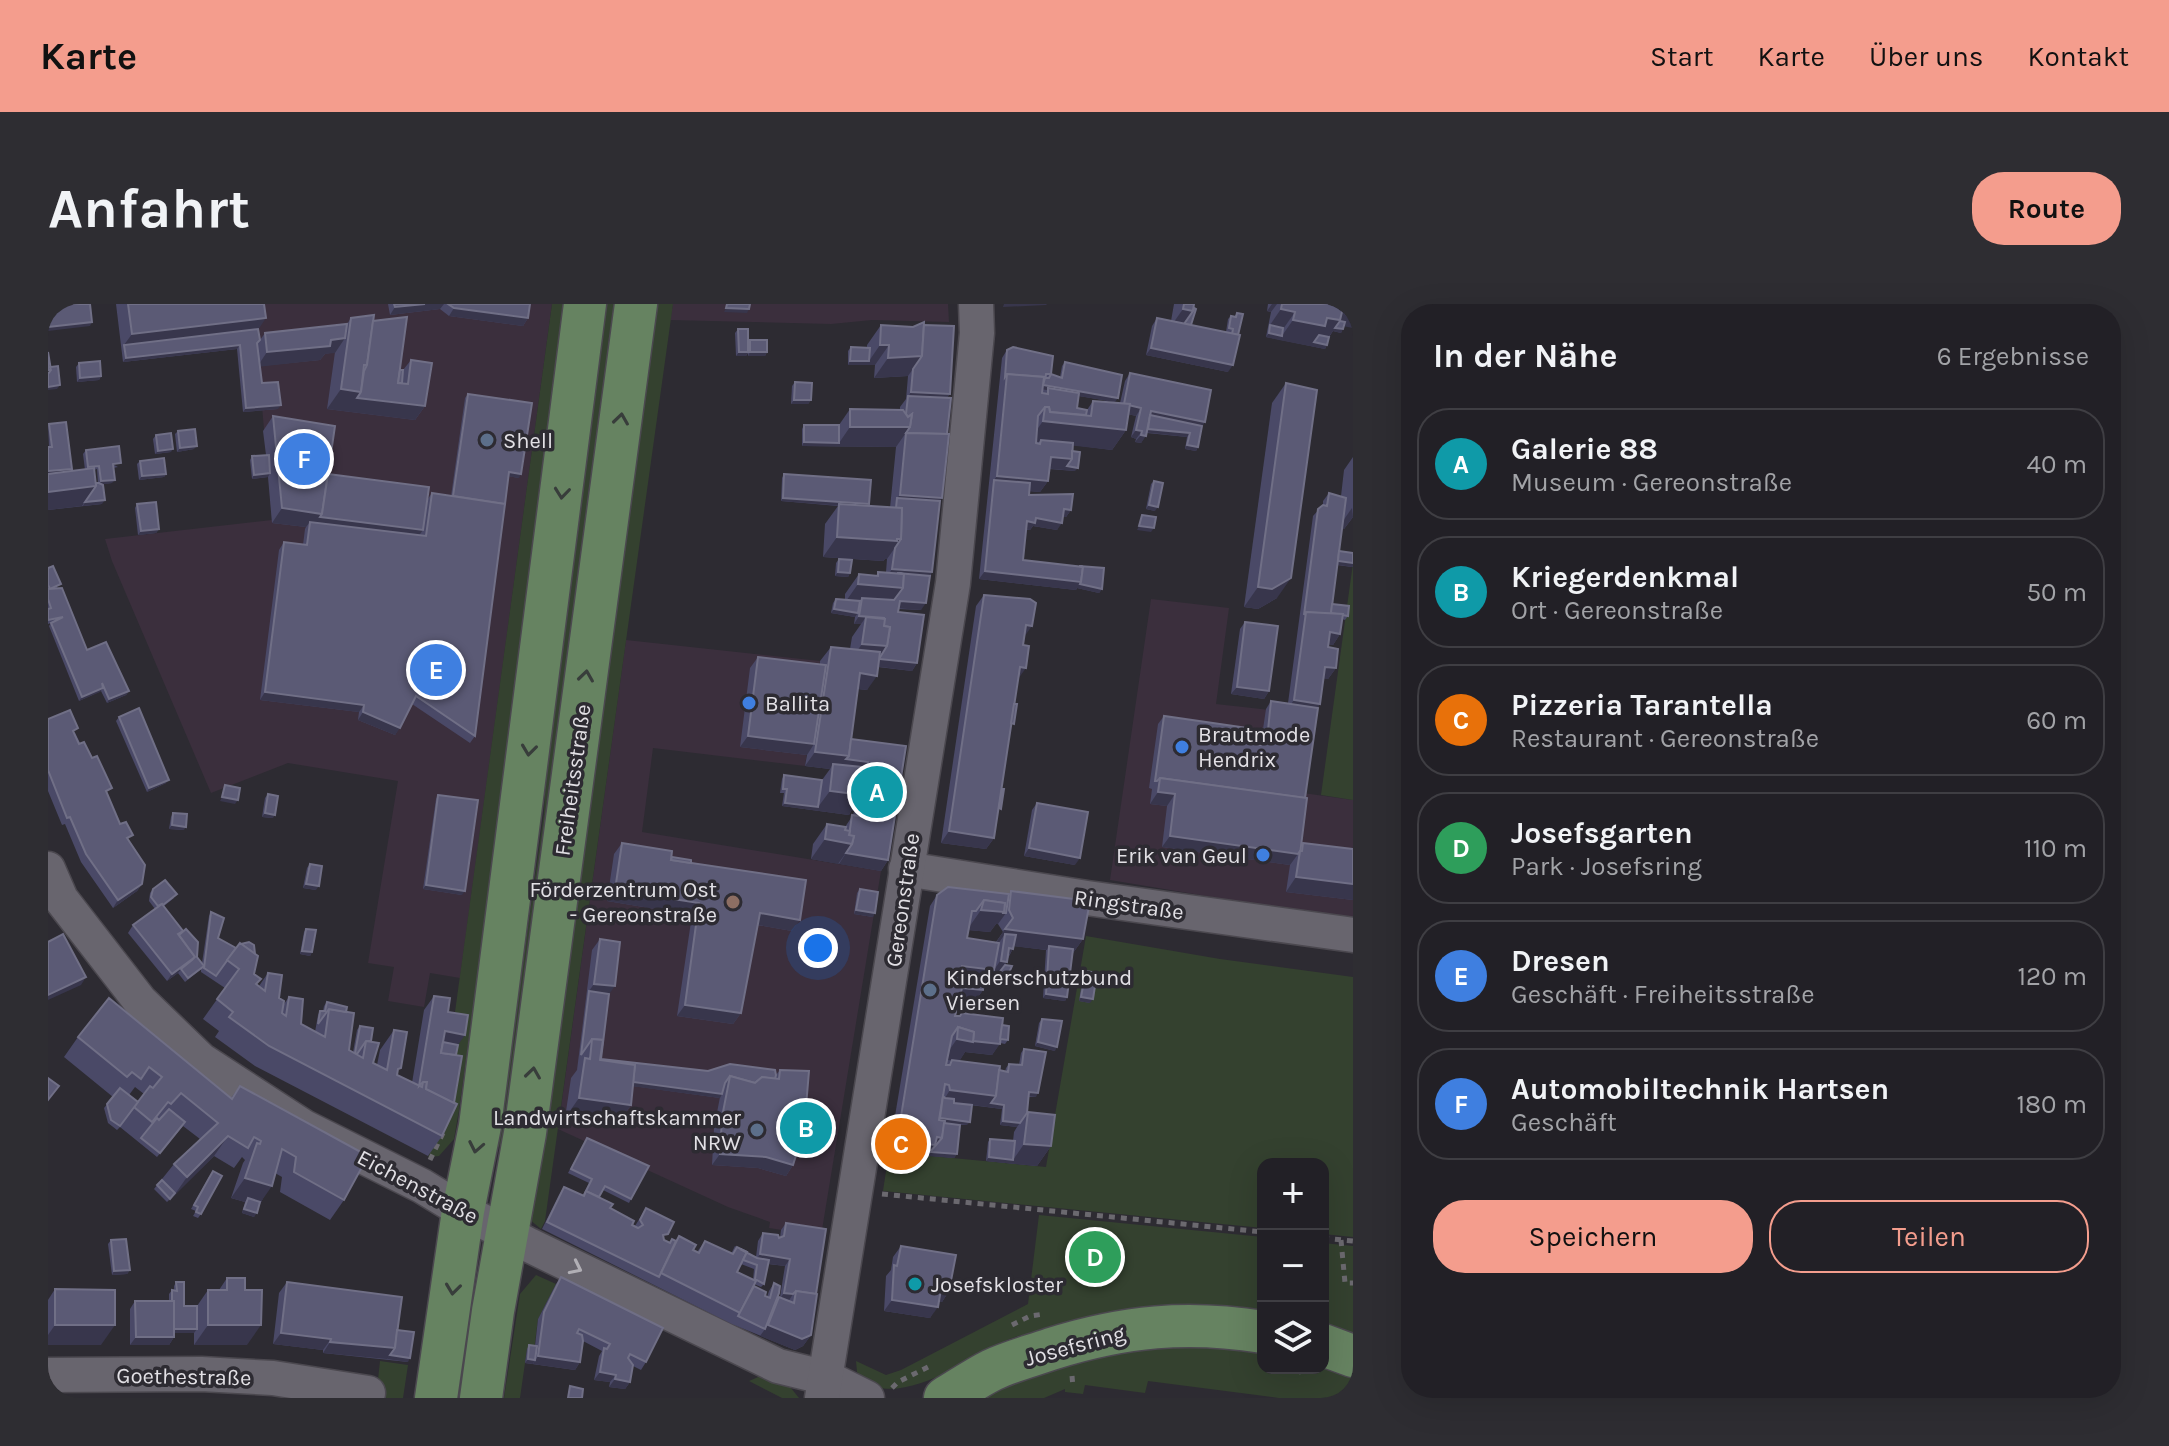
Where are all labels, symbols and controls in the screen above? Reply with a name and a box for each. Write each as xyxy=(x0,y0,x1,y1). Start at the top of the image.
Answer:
text: Karte xyxy=(40,34,137,79)
text: Start xyxy=(1650,40,1713,73)
text: Karte xyxy=(1757,40,1825,73)
text: Über uns xyxy=(1869,40,1984,73)
text: Kontakt xyxy=(2028,40,2129,73)
button: Route xyxy=(1972,172,2121,245)
text: Anfahrt xyxy=(48,176,250,241)
text: In der Nähe xyxy=(1433,336,1617,376)
text: 6 Ergebnisse xyxy=(1937,341,2089,372)
one-way arrow xyxy=(612,412,629,426)
place label: Shell xyxy=(503,428,553,454)
pin: F xyxy=(278,429,330,489)
marker: Shell xyxy=(478,431,496,449)
text: Galerie 88 xyxy=(1511,431,1658,467)
text: A xyxy=(1453,449,1469,480)
text: 40 m xyxy=(2027,449,2087,480)
text: Museum · Gereonstraße xyxy=(1511,467,1792,498)
one-way arrow xyxy=(554,486,571,499)
text: Kriegerdenkmal xyxy=(1511,559,1739,595)
text: B xyxy=(1453,577,1469,608)
text: 50 m xyxy=(2026,577,2087,608)
text: Ort · Gereonstraße xyxy=(1511,595,1723,626)
pin: E xyxy=(410,640,462,700)
one-way arrow xyxy=(577,669,594,682)
text: Pizzeria Tarantella xyxy=(1511,687,1773,723)
place label: Ballita xyxy=(765,691,830,717)
marker: Ballita xyxy=(740,694,758,712)
street label: Freiheitsstraße xyxy=(549,703,597,858)
text: C xyxy=(1453,705,1469,736)
text: 60 m xyxy=(2026,705,2087,736)
place label: Brautmode Hendrix xyxy=(1198,722,1310,773)
text: Restaurant · Gereonstraße xyxy=(1511,723,1819,754)
marker: Brautmode Hendrix xyxy=(1173,738,1191,756)
one-way arrow xyxy=(521,744,538,757)
pin: A xyxy=(851,762,903,822)
text: Josefsgarten xyxy=(1511,815,1693,851)
street label: Gereonstraße xyxy=(881,832,925,969)
text: D xyxy=(1452,833,1470,864)
text: 110 m xyxy=(2024,833,2087,864)
place label: Erik van Geul xyxy=(1116,843,1247,869)
marker: Erik van Geul xyxy=(1254,846,1272,864)
text: Park · Josefsring xyxy=(1511,851,1702,882)
place label: Förderzentrum Ost - Gereonstraße xyxy=(529,877,717,928)
street label: Ringstraße xyxy=(1072,884,1185,926)
marker: Förderzentrum Ost - Gereonstraße xyxy=(724,893,742,911)
your location xyxy=(798,928,838,968)
text: Dresen xyxy=(1511,943,1610,979)
text: E xyxy=(1453,961,1469,992)
text: 120 m xyxy=(2017,961,2087,992)
place label: Kinderschutzbund Viersen xyxy=(946,965,1132,1016)
text: Geschäft · Freiheitsstraße xyxy=(1511,979,1815,1010)
marker: Kinderschutzbund Viersen xyxy=(921,981,939,999)
one-way arrow xyxy=(524,1066,541,1080)
text: Automobiltechnik Hartsen xyxy=(1511,1071,1889,1107)
text: F xyxy=(1454,1089,1468,1120)
text: 180 m xyxy=(2017,1089,2087,1120)
pin: B xyxy=(780,1098,832,1158)
place label: Landwirtschaftskammer NRW xyxy=(493,1105,741,1156)
text: Geschäft xyxy=(1511,1107,1617,1138)
pin: C xyxy=(875,1114,927,1174)
marker: Landwirtschaftskammer NRW xyxy=(748,1121,766,1139)
one-way arrow xyxy=(468,1140,485,1153)
street label: Eichenstraße xyxy=(353,1144,482,1230)
map controls xyxy=(1257,1158,1329,1374)
button: + xyxy=(1257,1158,1329,1230)
button: Speichern xyxy=(1433,1200,1753,1273)
button: Teilen xyxy=(1769,1200,2089,1273)
pin: D xyxy=(1069,1227,1121,1287)
button: − xyxy=(1257,1230,1329,1302)
one-way arrow xyxy=(568,1258,583,1274)
place label: Josefskloster xyxy=(931,1272,1063,1298)
marker: Josefskloster xyxy=(906,1275,924,1293)
one-way arrow xyxy=(445,1282,462,1295)
button: layers xyxy=(1257,1302,1329,1374)
street label: Josefsring xyxy=(1022,1320,1129,1372)
street label: Goethestraße xyxy=(116,1363,252,1391)

